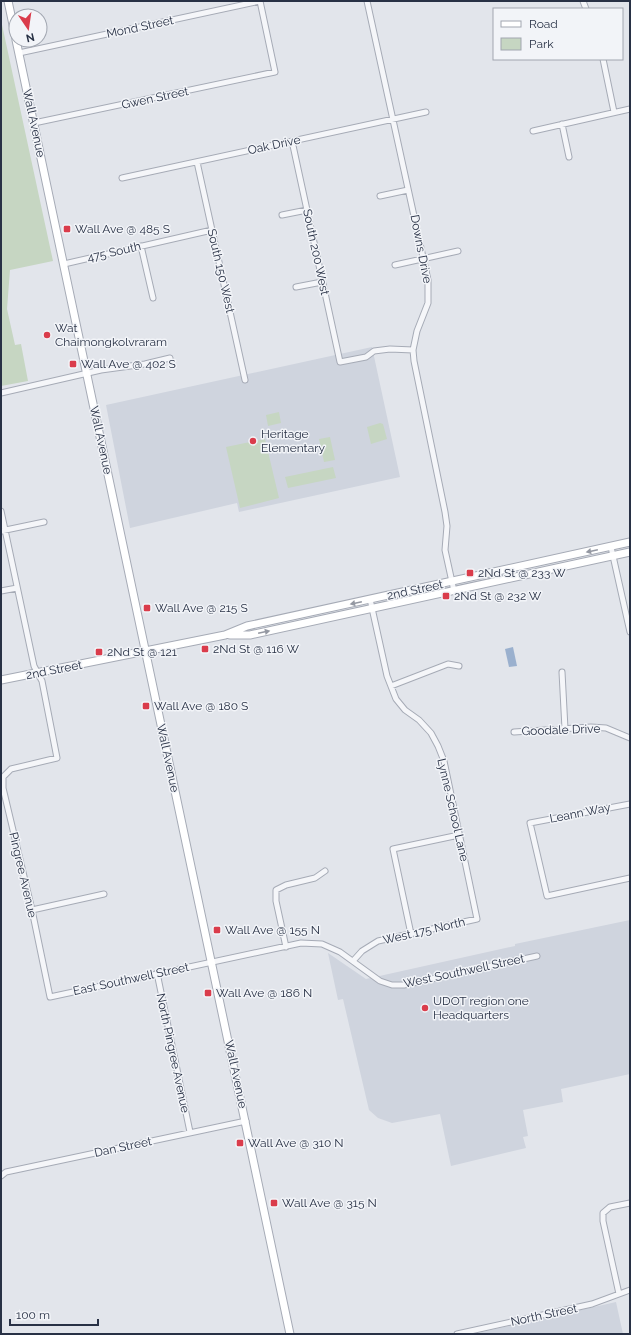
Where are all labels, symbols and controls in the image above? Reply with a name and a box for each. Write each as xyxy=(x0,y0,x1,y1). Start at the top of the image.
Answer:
north arrow xyxy=(8,8,48,48)
legend xyxy=(493,8,623,60)
street label: Mond Street xyxy=(105,13,175,41)
text: Road xyxy=(529,17,558,31)
text: N xyxy=(25,30,36,45)
text: Park xyxy=(529,37,554,51)
street label: Gwen Street xyxy=(120,84,190,112)
street label: Wall Avenue xyxy=(20,88,48,158)
street label: Oak Drive xyxy=(246,133,302,157)
street label: South 200 West xyxy=(300,208,332,296)
street label: Downs Drive xyxy=(407,213,435,285)
place label: Wall Ave @ 485 S xyxy=(75,222,170,236)
marker: Wall Ave @ 485 S xyxy=(62,224,72,234)
street label: South 150 West xyxy=(205,228,237,314)
street label: 475 South xyxy=(86,239,142,265)
place label: Wat Chaimongkolvraram xyxy=(55,321,167,349)
marker: Wat Chaimongkolvraram xyxy=(42,330,52,340)
place label: Wall Ave @ 402 S xyxy=(81,357,176,371)
marker: Wall Ave @ 402 S xyxy=(68,359,78,369)
street label: Wall Avenue xyxy=(87,405,115,475)
place label: Heritage Elementary xyxy=(261,427,325,455)
marker: Heritage Elementary xyxy=(248,436,258,446)
one-way arrow xyxy=(586,548,598,554)
place label: 2Nd St @ 233 W xyxy=(478,566,566,580)
marker: 2Nd St @ 233 W xyxy=(465,568,475,578)
street label: 2nd Street xyxy=(386,577,444,603)
place label: 2Nd St @ 232 W xyxy=(454,589,542,603)
marker: 2Nd St @ 232 W xyxy=(441,591,451,601)
one-way arrow xyxy=(349,600,362,606)
place label: Wall Ave @ 215 S xyxy=(155,601,248,615)
marker: Wall Ave @ 215 S xyxy=(142,603,152,613)
one-way arrow xyxy=(258,629,270,635)
place label: 2Nd St @ 116 W xyxy=(213,642,299,656)
marker: 2Nd St @ 116 W xyxy=(200,644,210,654)
place label: 2Nd St @ 121 xyxy=(107,645,177,659)
marker: 2Nd St @ 121 xyxy=(94,647,104,657)
street label: 2nd Street xyxy=(25,658,83,682)
place label: Wall Ave @ 180 S xyxy=(154,699,248,713)
marker: Wall Ave @ 180 S xyxy=(141,701,151,711)
street label: Goodale Drive xyxy=(521,722,601,738)
street label: Wall Avenue xyxy=(154,723,182,793)
street label: Lynne School Lane xyxy=(434,757,472,863)
street label: Leann Way xyxy=(548,800,612,826)
street label: Pingree Avenue xyxy=(6,831,40,919)
street label: West 175 North xyxy=(381,915,467,947)
place label: Wall Ave @ 155 N xyxy=(225,923,320,937)
marker: Wall Ave @ 155 N xyxy=(212,925,222,935)
street label: West Southwell Street xyxy=(402,951,526,991)
street label: East Southwell Street xyxy=(72,960,190,998)
place label: Wall Ave @ 186 N xyxy=(216,986,312,1000)
marker: Wall Ave @ 186 N xyxy=(203,988,213,998)
street label: North Pingree Avenue xyxy=(153,992,193,1114)
place label: UDOT region one Headquarters xyxy=(433,994,529,1022)
marker: UDOT region one Headquarters xyxy=(420,1003,430,1013)
street label: Wall Avenue xyxy=(222,1039,250,1109)
street label: Dan Street xyxy=(93,1134,153,1160)
place label: Wall Ave @ 310 N xyxy=(248,1136,344,1150)
marker: Wall Ave @ 310 N xyxy=(235,1138,245,1148)
place label: Wall Ave @ 315 N xyxy=(282,1196,377,1210)
marker: Wall Ave @ 315 N xyxy=(269,1198,279,1208)
scale bar xyxy=(10,1301,98,1327)
street label: North Street xyxy=(509,1301,579,1329)
text: 100 m xyxy=(16,1308,50,1322)

